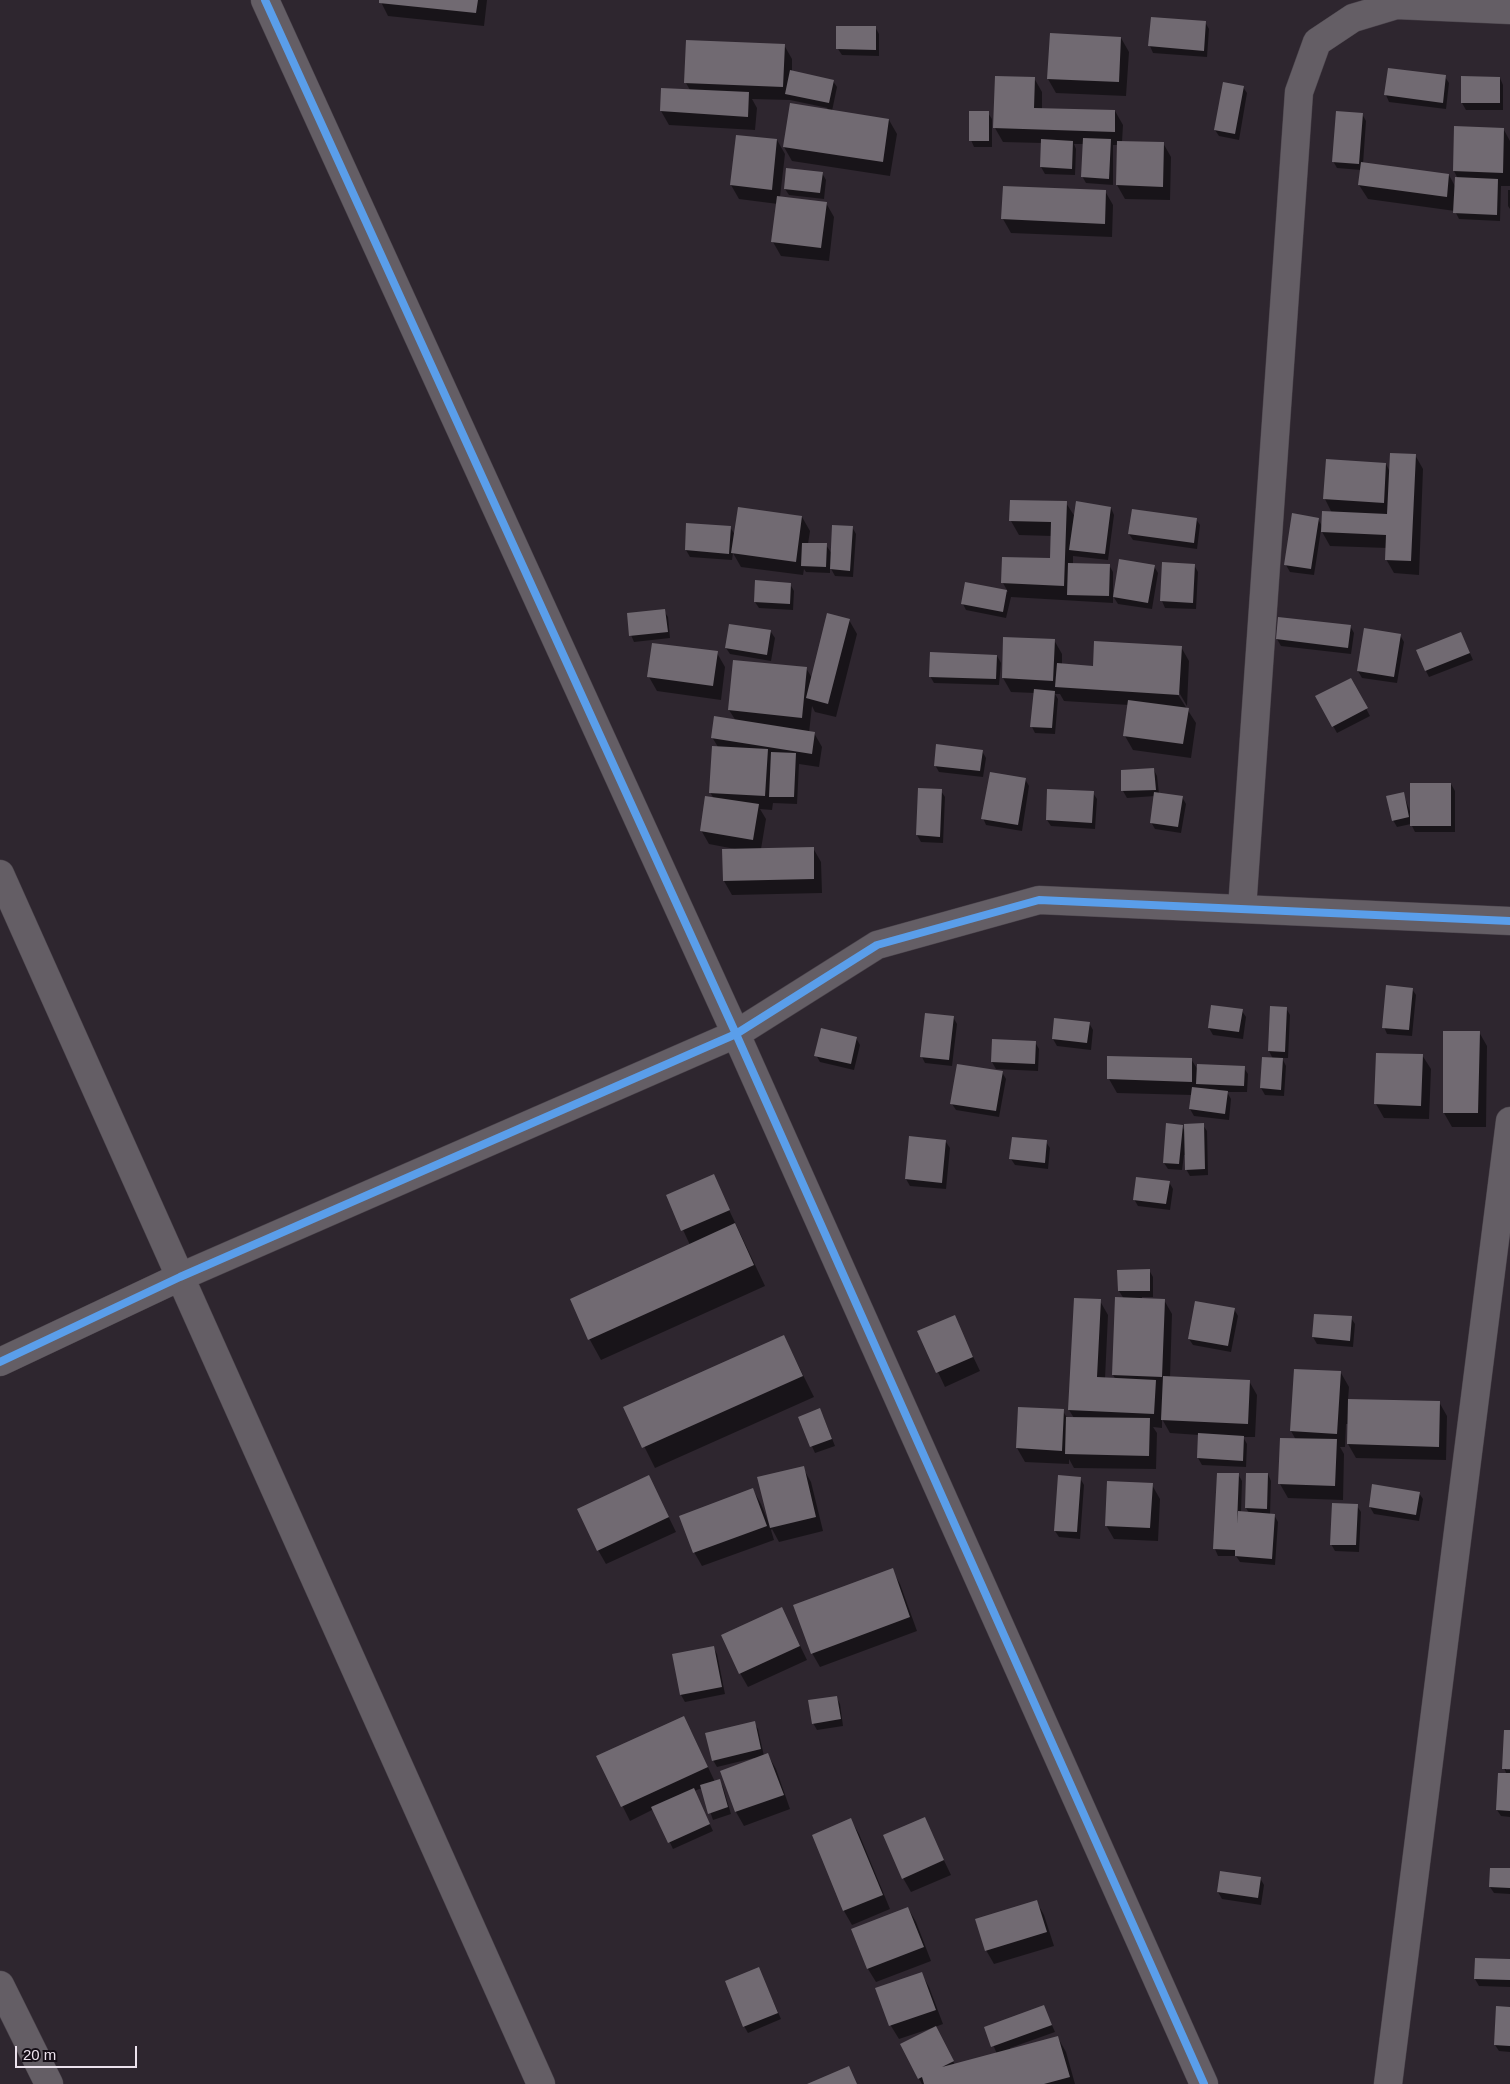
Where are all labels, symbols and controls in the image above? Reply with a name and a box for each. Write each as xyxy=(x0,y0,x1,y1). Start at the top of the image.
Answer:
scale bar xyxy=(18,2036,140,2068)
text: 20 m xyxy=(23,2046,56,2063)

